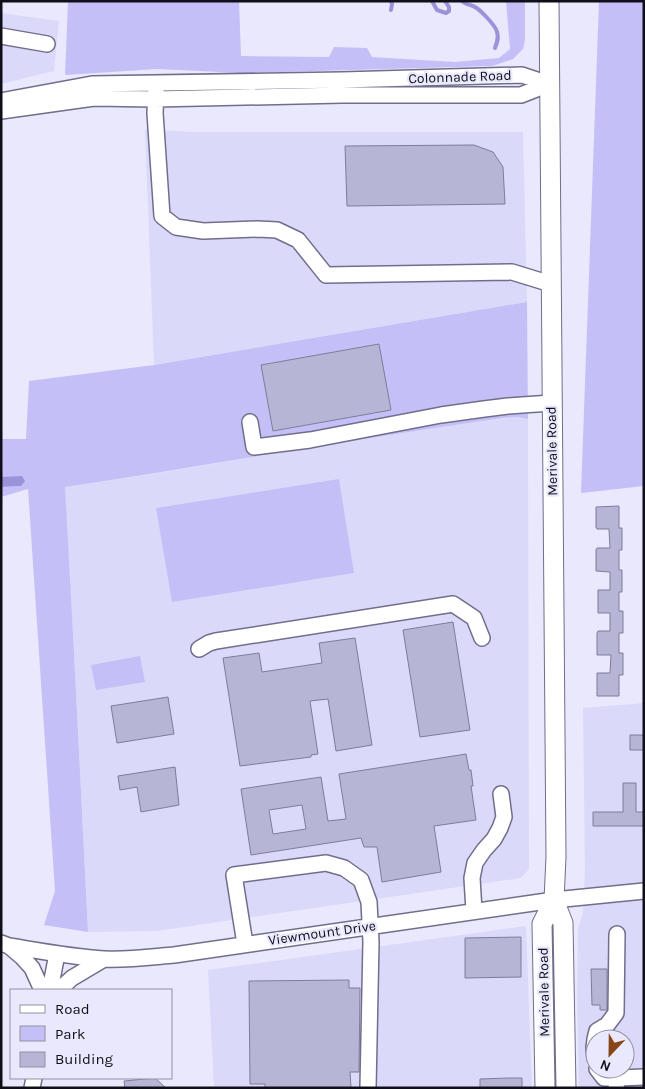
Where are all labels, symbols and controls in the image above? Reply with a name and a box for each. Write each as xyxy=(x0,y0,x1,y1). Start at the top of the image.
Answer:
street label: Colonnade Road xyxy=(408,67,512,87)
street label: Merivale Road xyxy=(543,406,561,496)
street label: Viewmount Drive xyxy=(267,917,377,949)
street label: Merivale Road xyxy=(535,947,553,1037)
legend xyxy=(10,989,172,1079)
text: Road xyxy=(55,1000,90,1018)
text: Park xyxy=(55,1025,85,1043)
north arrow xyxy=(585,1029,635,1079)
text: Building xyxy=(55,1050,113,1068)
text: N xyxy=(597,1056,613,1075)

